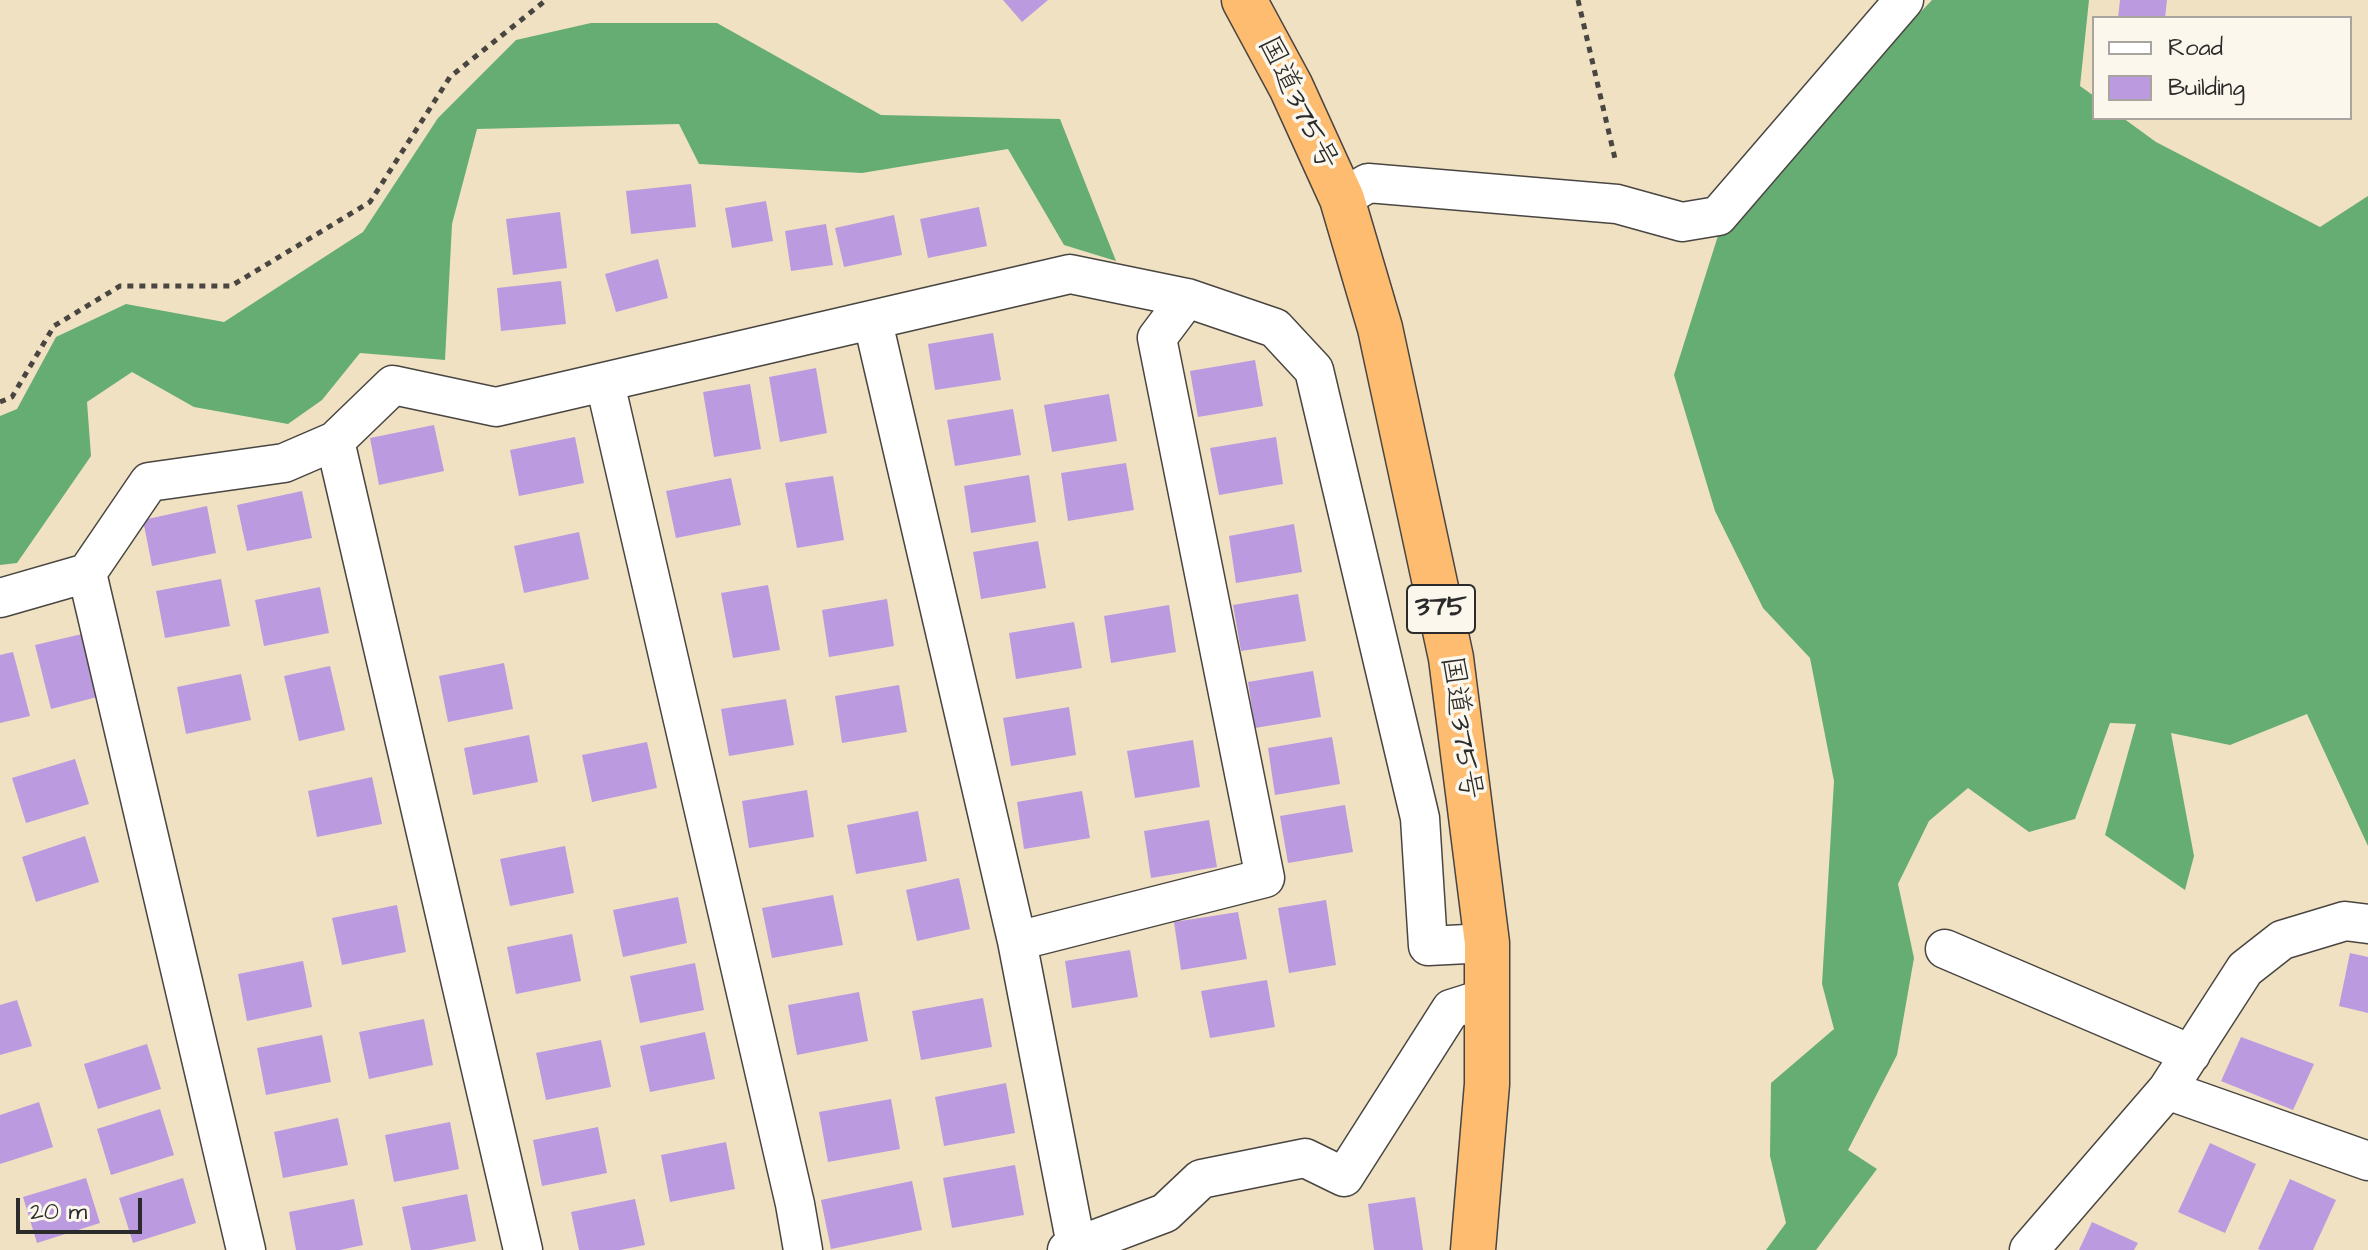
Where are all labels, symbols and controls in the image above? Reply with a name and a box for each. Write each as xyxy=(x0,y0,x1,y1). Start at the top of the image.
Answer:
legend xyxy=(2092,16,2352,120)
street label: 国道375号 xyxy=(1248,31,1344,177)
text: Road xyxy=(2168,31,2223,65)
text: Building xyxy=(2168,71,2245,105)
road number: 375 xyxy=(1407,585,1475,633)
street label: 国道375号 xyxy=(1431,654,1487,802)
scale bar xyxy=(20,1182,146,1232)
text: 20 m xyxy=(30,1195,87,1229)

